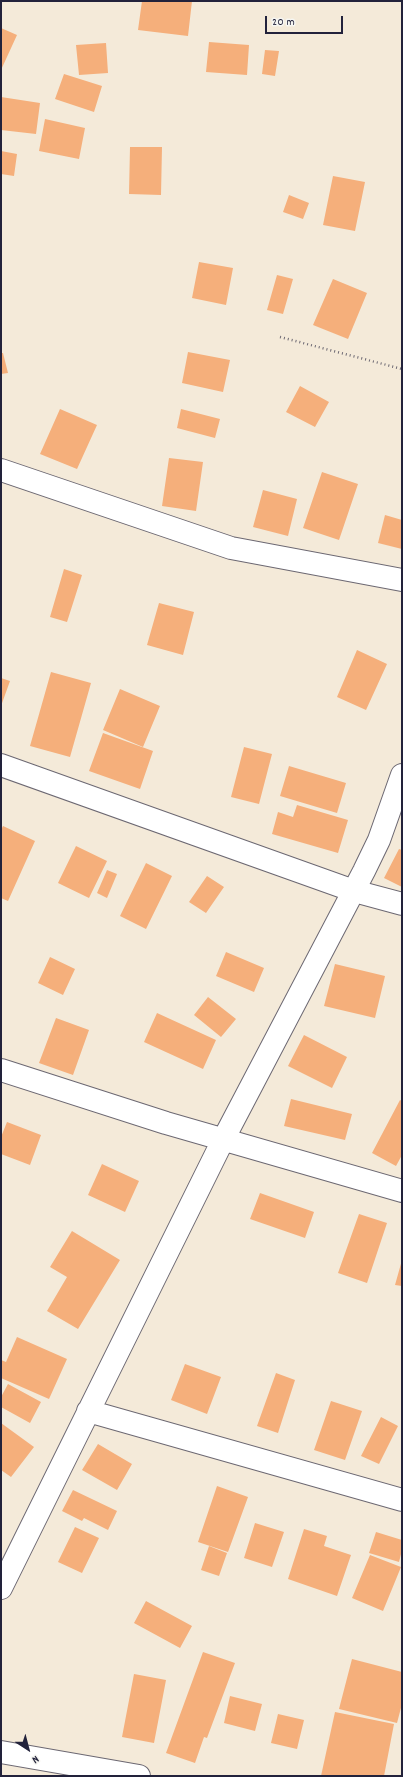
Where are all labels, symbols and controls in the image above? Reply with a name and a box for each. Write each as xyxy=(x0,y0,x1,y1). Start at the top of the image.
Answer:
scale bar xyxy=(267,8,345,34)
text: 20 m xyxy=(272,14,295,31)
north arrow xyxy=(8,1729,48,1769)
text: N xyxy=(28,1751,42,1767)

